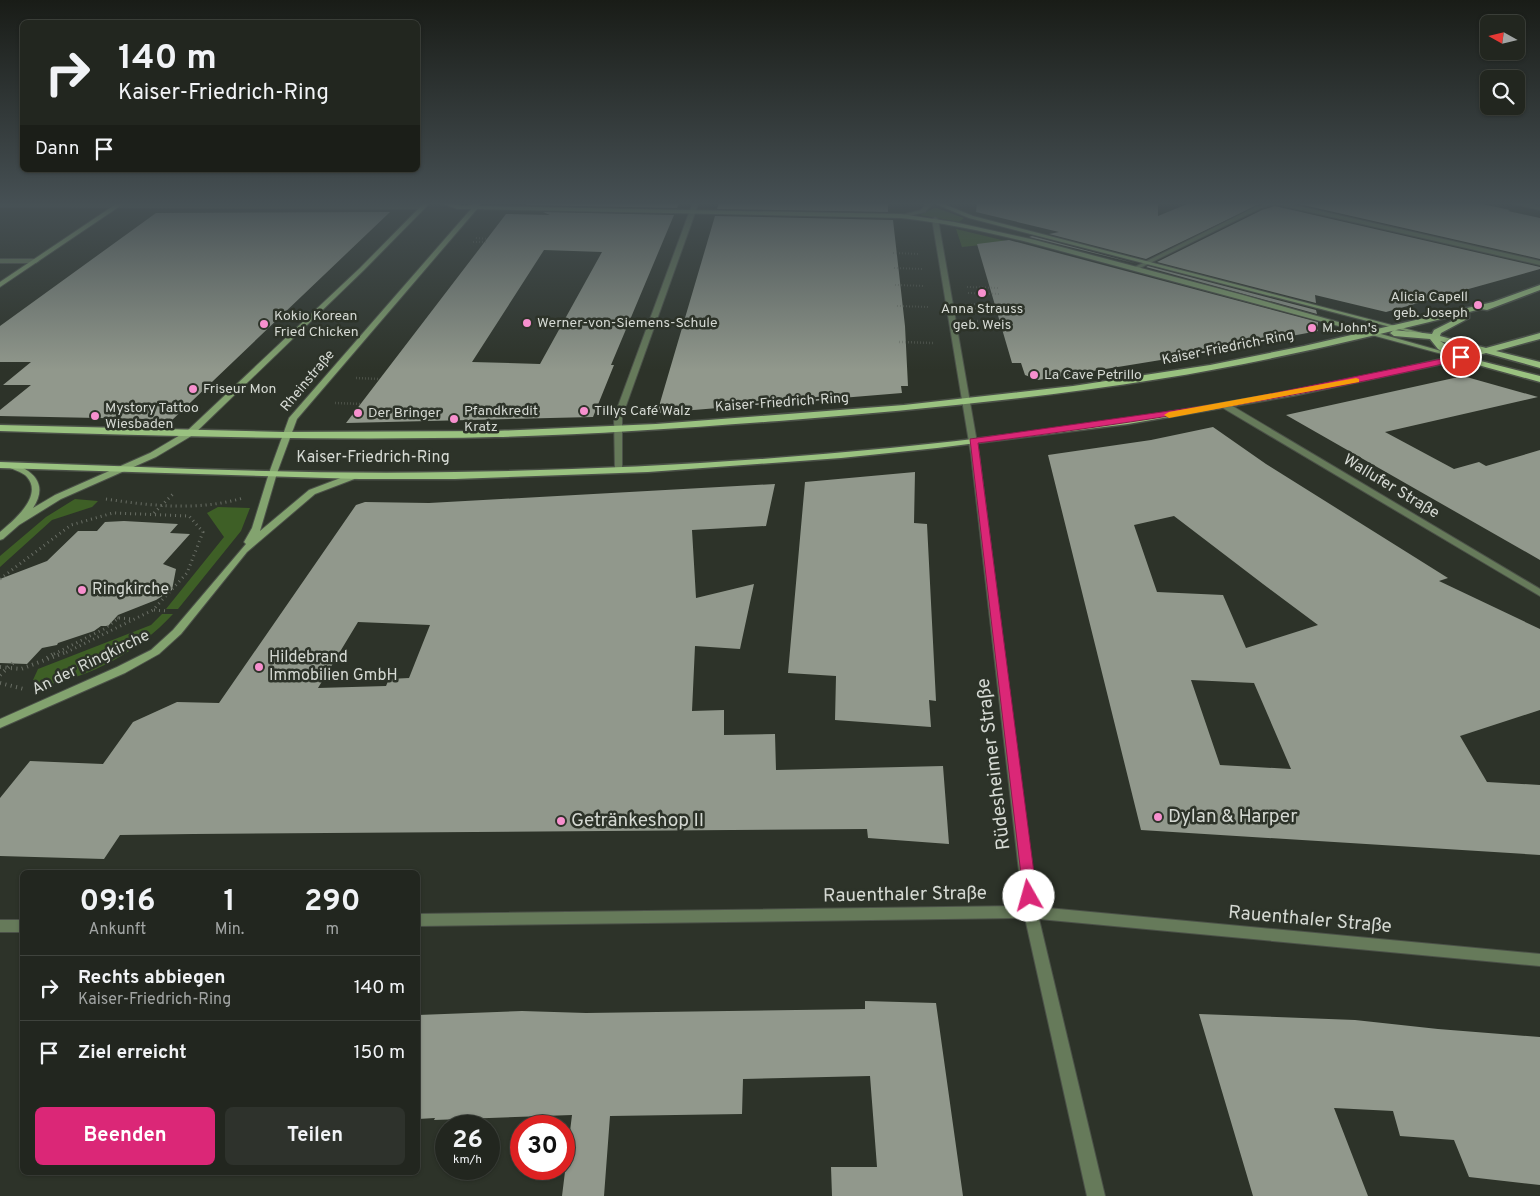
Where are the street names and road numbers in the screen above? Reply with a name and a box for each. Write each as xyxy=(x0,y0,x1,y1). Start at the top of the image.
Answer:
street label: Kaiser-Friedrich-Ring xyxy=(1161,327,1295,369)
street label: Rheinstraße xyxy=(277,347,339,415)
street label: Kaiser-Friedrich-Ring xyxy=(715,390,849,416)
street label: Kaiser-Friedrich-Ring xyxy=(296,448,450,468)
street label: Wallufer Straße xyxy=(1339,450,1443,524)
street label: An der Ringkirche xyxy=(29,626,153,700)
street label: Rüdesheimer Straße xyxy=(972,677,1016,851)
street label: Rauenthaler Straße xyxy=(823,882,987,908)
street label: Rauenthaler Straße xyxy=(1227,901,1393,939)

